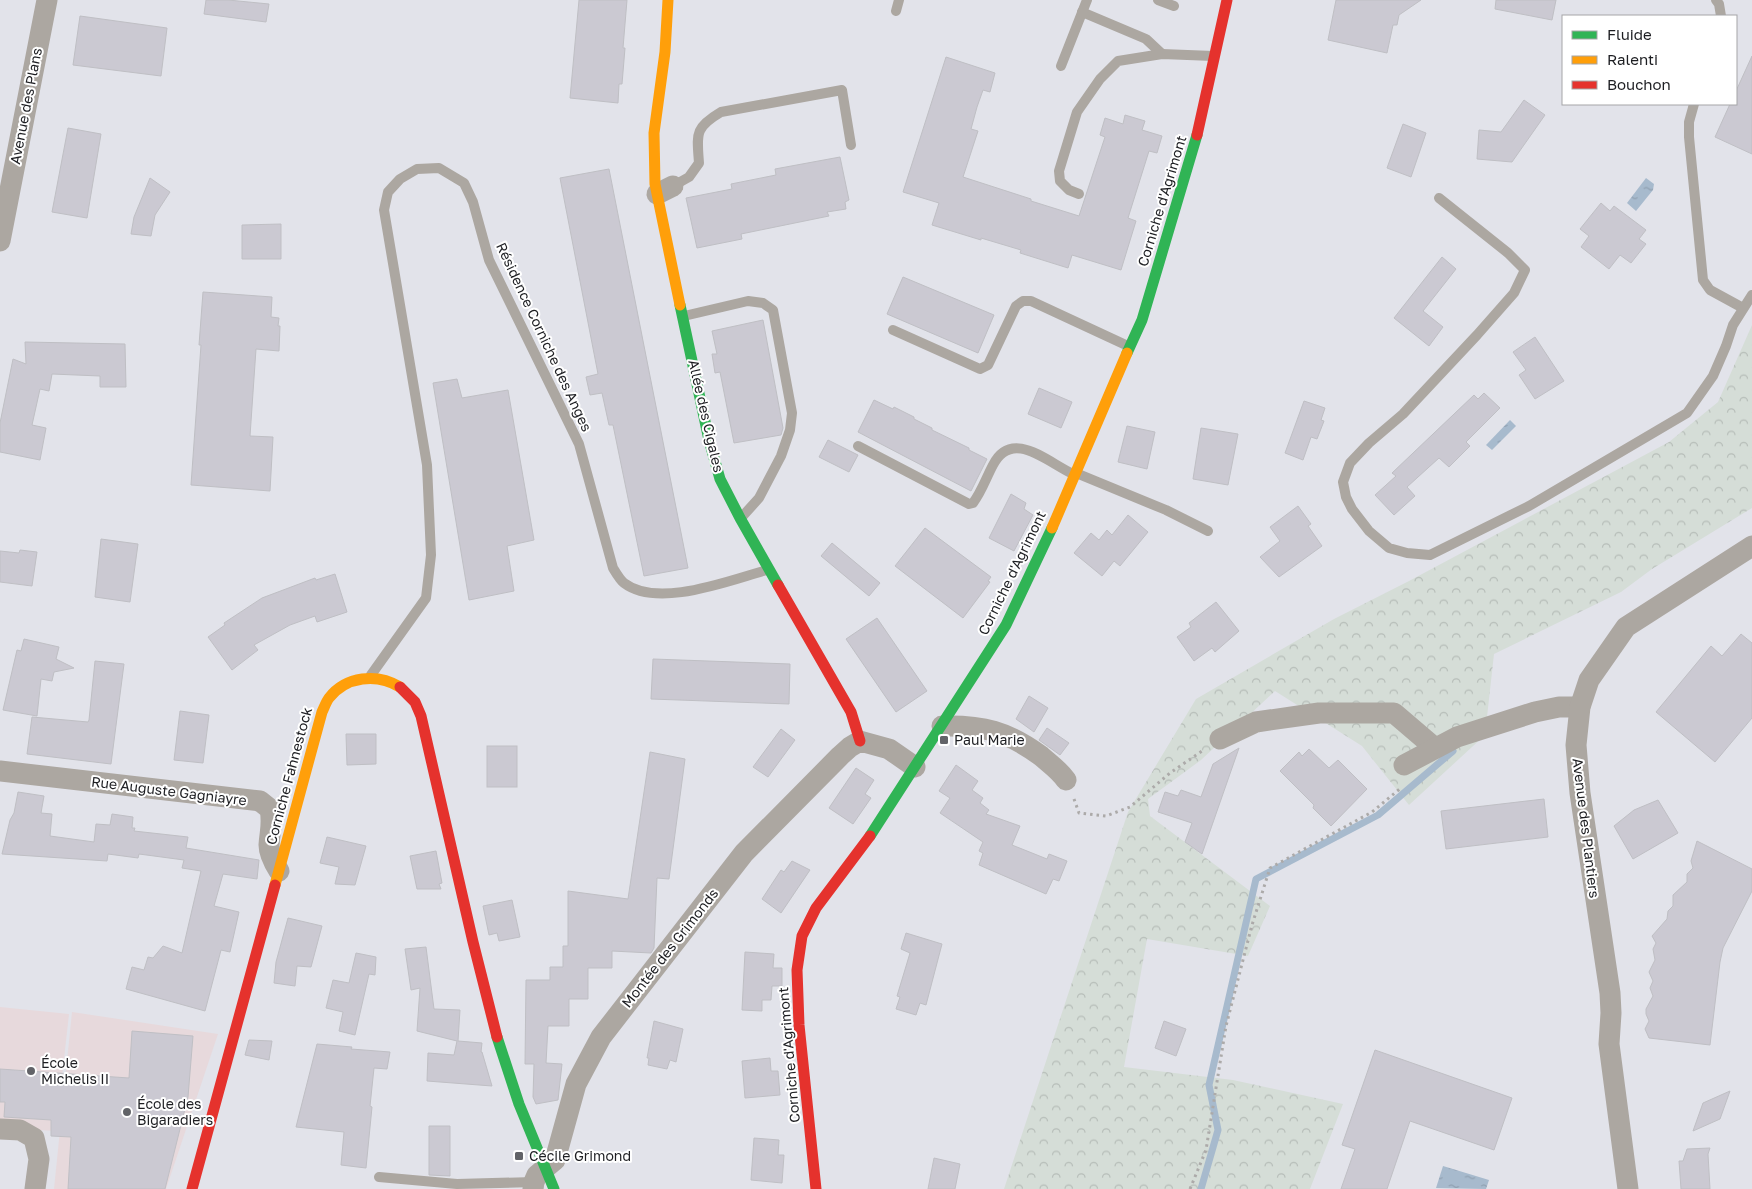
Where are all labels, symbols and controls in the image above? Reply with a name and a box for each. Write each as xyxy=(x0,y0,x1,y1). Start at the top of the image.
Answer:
legend xyxy=(1562,15,1737,105)
text: Fluide xyxy=(1607,25,1652,43)
street label: Avenue des Plans xyxy=(6,46,45,166)
text: Ralenti xyxy=(1607,50,1658,68)
text: Bouchon xyxy=(1607,75,1671,93)
street label: Corniche d'Agrimont xyxy=(1133,133,1190,268)
street label: Résidence Corniche des Anges xyxy=(493,240,596,434)
street label: Allée des Cigales xyxy=(685,358,728,474)
street label: Corniche d'Agrimont xyxy=(974,508,1049,638)
street label: Corniche Fahnestock xyxy=(262,705,315,847)
place label: Paul Marie xyxy=(954,731,1025,748)
marker: Paul Marie xyxy=(938,734,950,746)
street label: Avenue des Plantiers xyxy=(1569,757,1604,899)
street label: Rue Auguste Gagniayre xyxy=(90,773,248,808)
street label: Montée des Grimonds xyxy=(618,885,721,1011)
street label: Corniche d'Agrimont xyxy=(774,987,803,1124)
place label: École Michelis II xyxy=(41,1054,109,1087)
marker: École Michelis II xyxy=(25,1065,37,1077)
place label: École des Bigaradiers xyxy=(137,1095,213,1128)
marker: École des Bigaradiers xyxy=(121,1106,133,1118)
place label: Cécile Grimond xyxy=(529,1147,631,1164)
marker: Cécile Grimond xyxy=(513,1150,525,1162)

